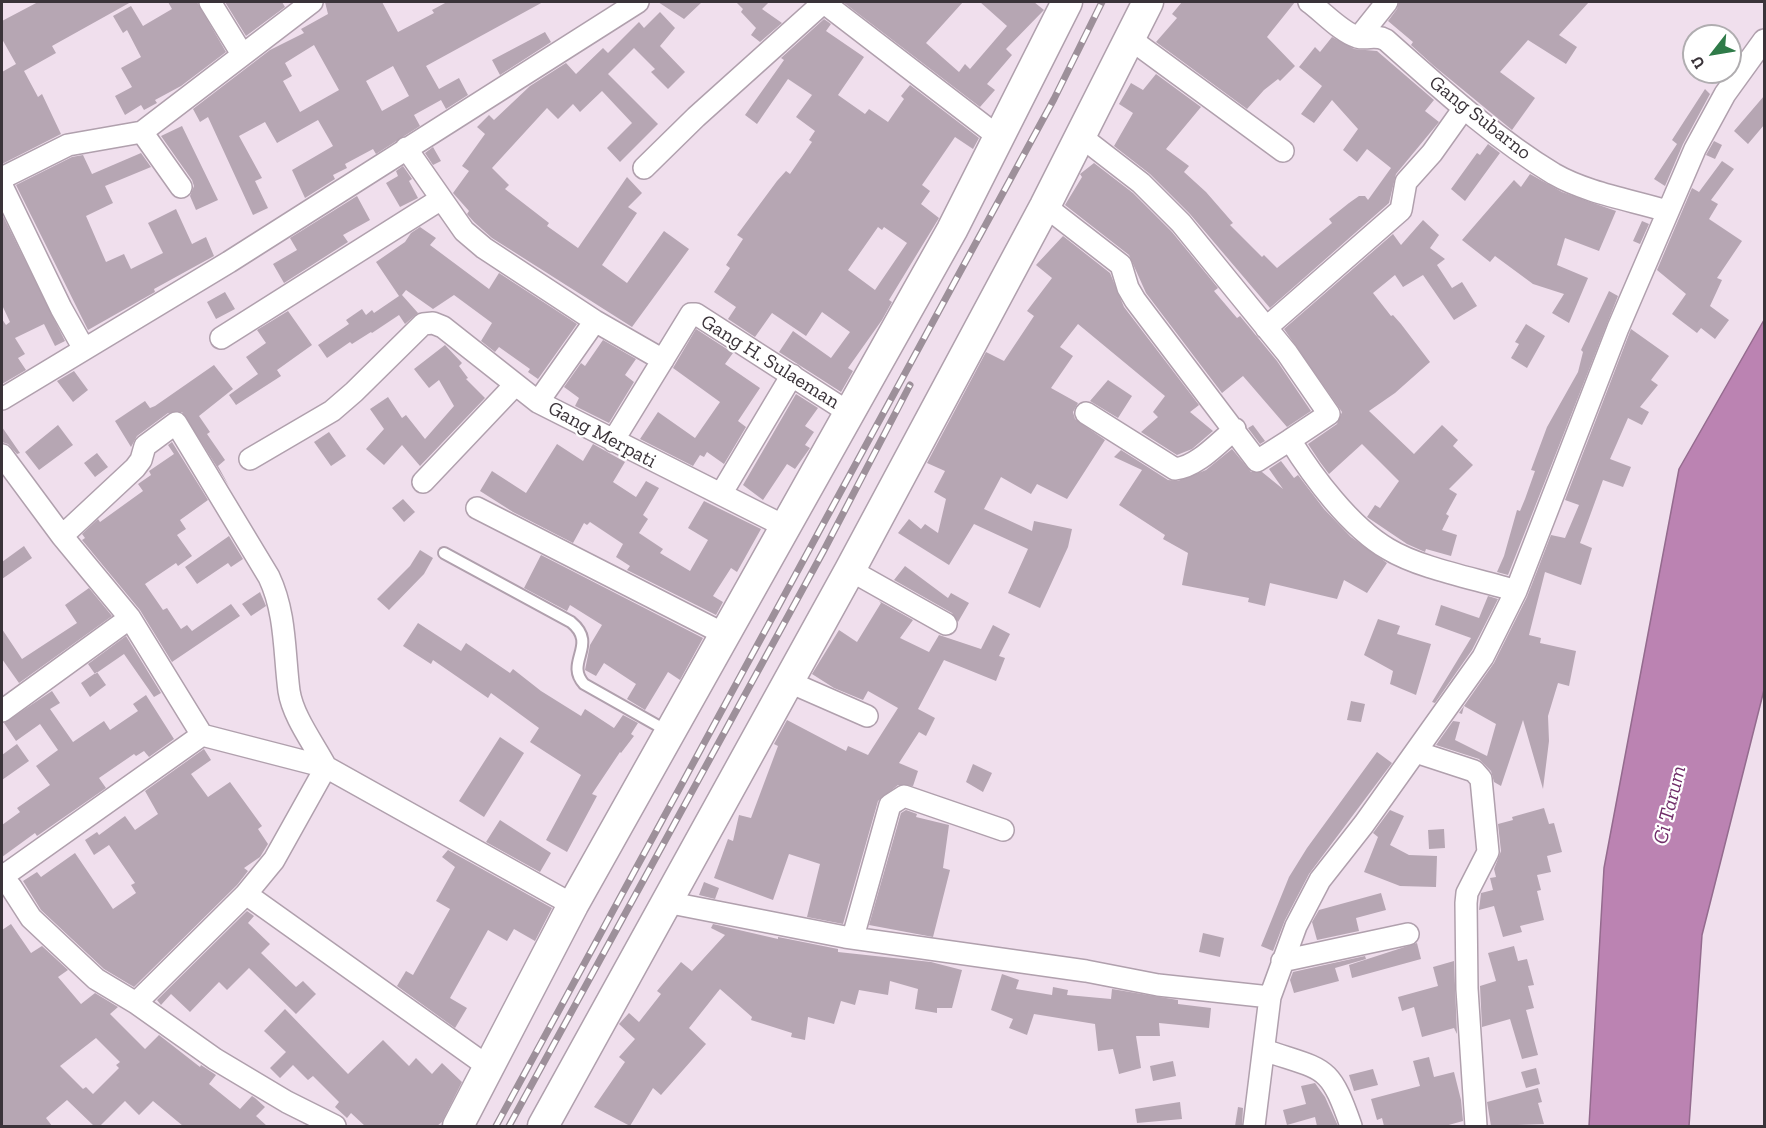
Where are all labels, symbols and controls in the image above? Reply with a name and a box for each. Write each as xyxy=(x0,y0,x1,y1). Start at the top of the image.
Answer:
north arrow xyxy=(1682,24,1742,84)
text: U xyxy=(1687,53,1709,72)
street label: Gang Subarno xyxy=(1424,71,1536,165)
street label: Gang H. Sulaeman xyxy=(696,310,844,414)
street label: Gang Merpati xyxy=(544,396,660,474)
water label: Ci Tarum xyxy=(1648,763,1692,847)

